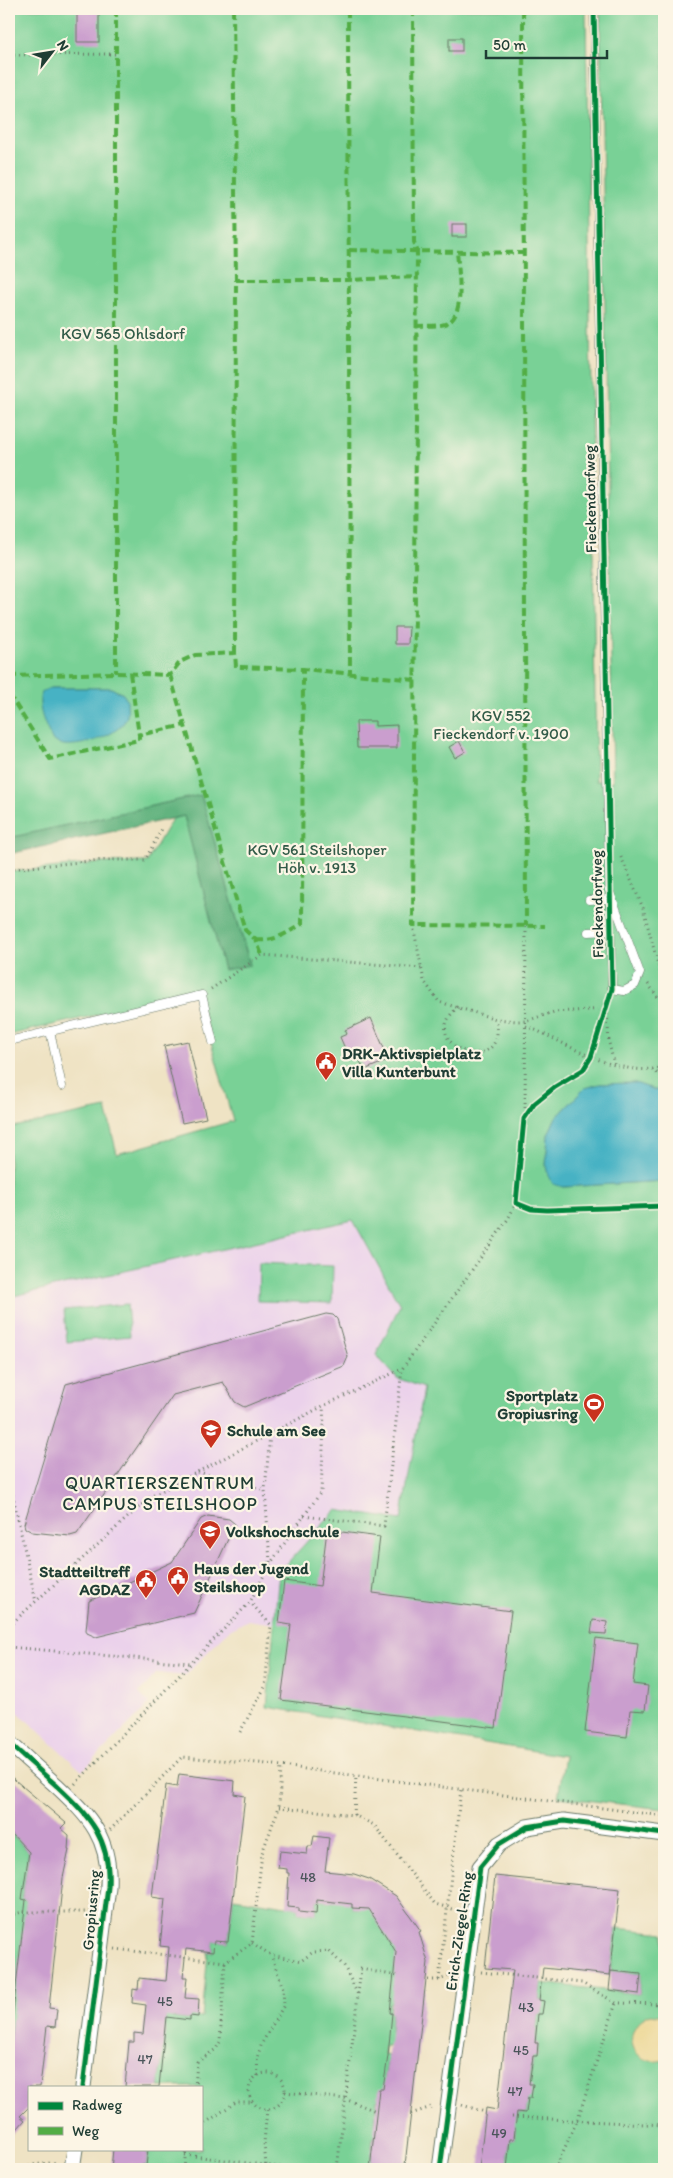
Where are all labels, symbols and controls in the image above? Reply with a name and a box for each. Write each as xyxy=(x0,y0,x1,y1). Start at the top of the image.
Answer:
north arrow xyxy=(28,28,78,78)
scale bar xyxy=(486,28,607,60)
text: 50 m xyxy=(493,36,526,54)
text: N xyxy=(53,37,72,54)
park label: KGV 565 Ohlsdorf xyxy=(61,324,186,343)
street label: Fieckendorfweg xyxy=(580,444,600,553)
park label: KGV 552 Fieckendorf v. 1900 xyxy=(433,706,569,743)
park label: KGV 561 Steilshoper Höh v. 1913 xyxy=(247,840,387,877)
street label: Fieckendorfweg xyxy=(587,849,607,958)
place label: DRK-Aktivspielplatz Villa Kunterbunt xyxy=(342,1044,482,1081)
public building icon: DRK-Aktivspielplatz Villa Kunterbunt xyxy=(314,1050,338,1081)
place label: Sportplatz Gropiusring xyxy=(497,1386,579,1424)
sports icon: Sportplatz Gropiusring xyxy=(582,1392,606,1423)
school or university icon: Schule am See xyxy=(199,1418,223,1449)
place label: Schule am See xyxy=(227,1421,326,1440)
district label: QUARTIERSZENTRUM CAMPUS STEILSHOOP xyxy=(62,1472,258,1515)
school or university icon: Volkshochschule xyxy=(198,1519,222,1550)
place label: Volkshochschule xyxy=(226,1522,340,1541)
place label: Haus der Jugend Steilshoop xyxy=(194,1559,309,1597)
place label: Stadtteiltreff AGDAZ xyxy=(39,1562,131,1599)
public building icon: Haus der Jugend Steilshoop xyxy=(166,1565,190,1596)
public building icon: Stadtteiltreff AGDAZ xyxy=(134,1568,158,1599)
street label: Gropiusring xyxy=(78,1868,104,1951)
house number: 48 xyxy=(300,1869,316,1886)
street label: Erich-Ziegel-Ring xyxy=(441,1869,477,1992)
house number: 45 xyxy=(157,1993,173,2010)
house number: 43 xyxy=(518,1999,534,2016)
house number: 45 xyxy=(513,2042,529,2059)
house number: 47 xyxy=(137,2051,153,2068)
house number: 47 xyxy=(507,2083,523,2100)
legend xyxy=(28,2086,202,2150)
text: Radweg xyxy=(72,2096,122,2114)
text: Weg xyxy=(72,2122,99,2140)
house number: 49 xyxy=(491,2125,507,2142)

